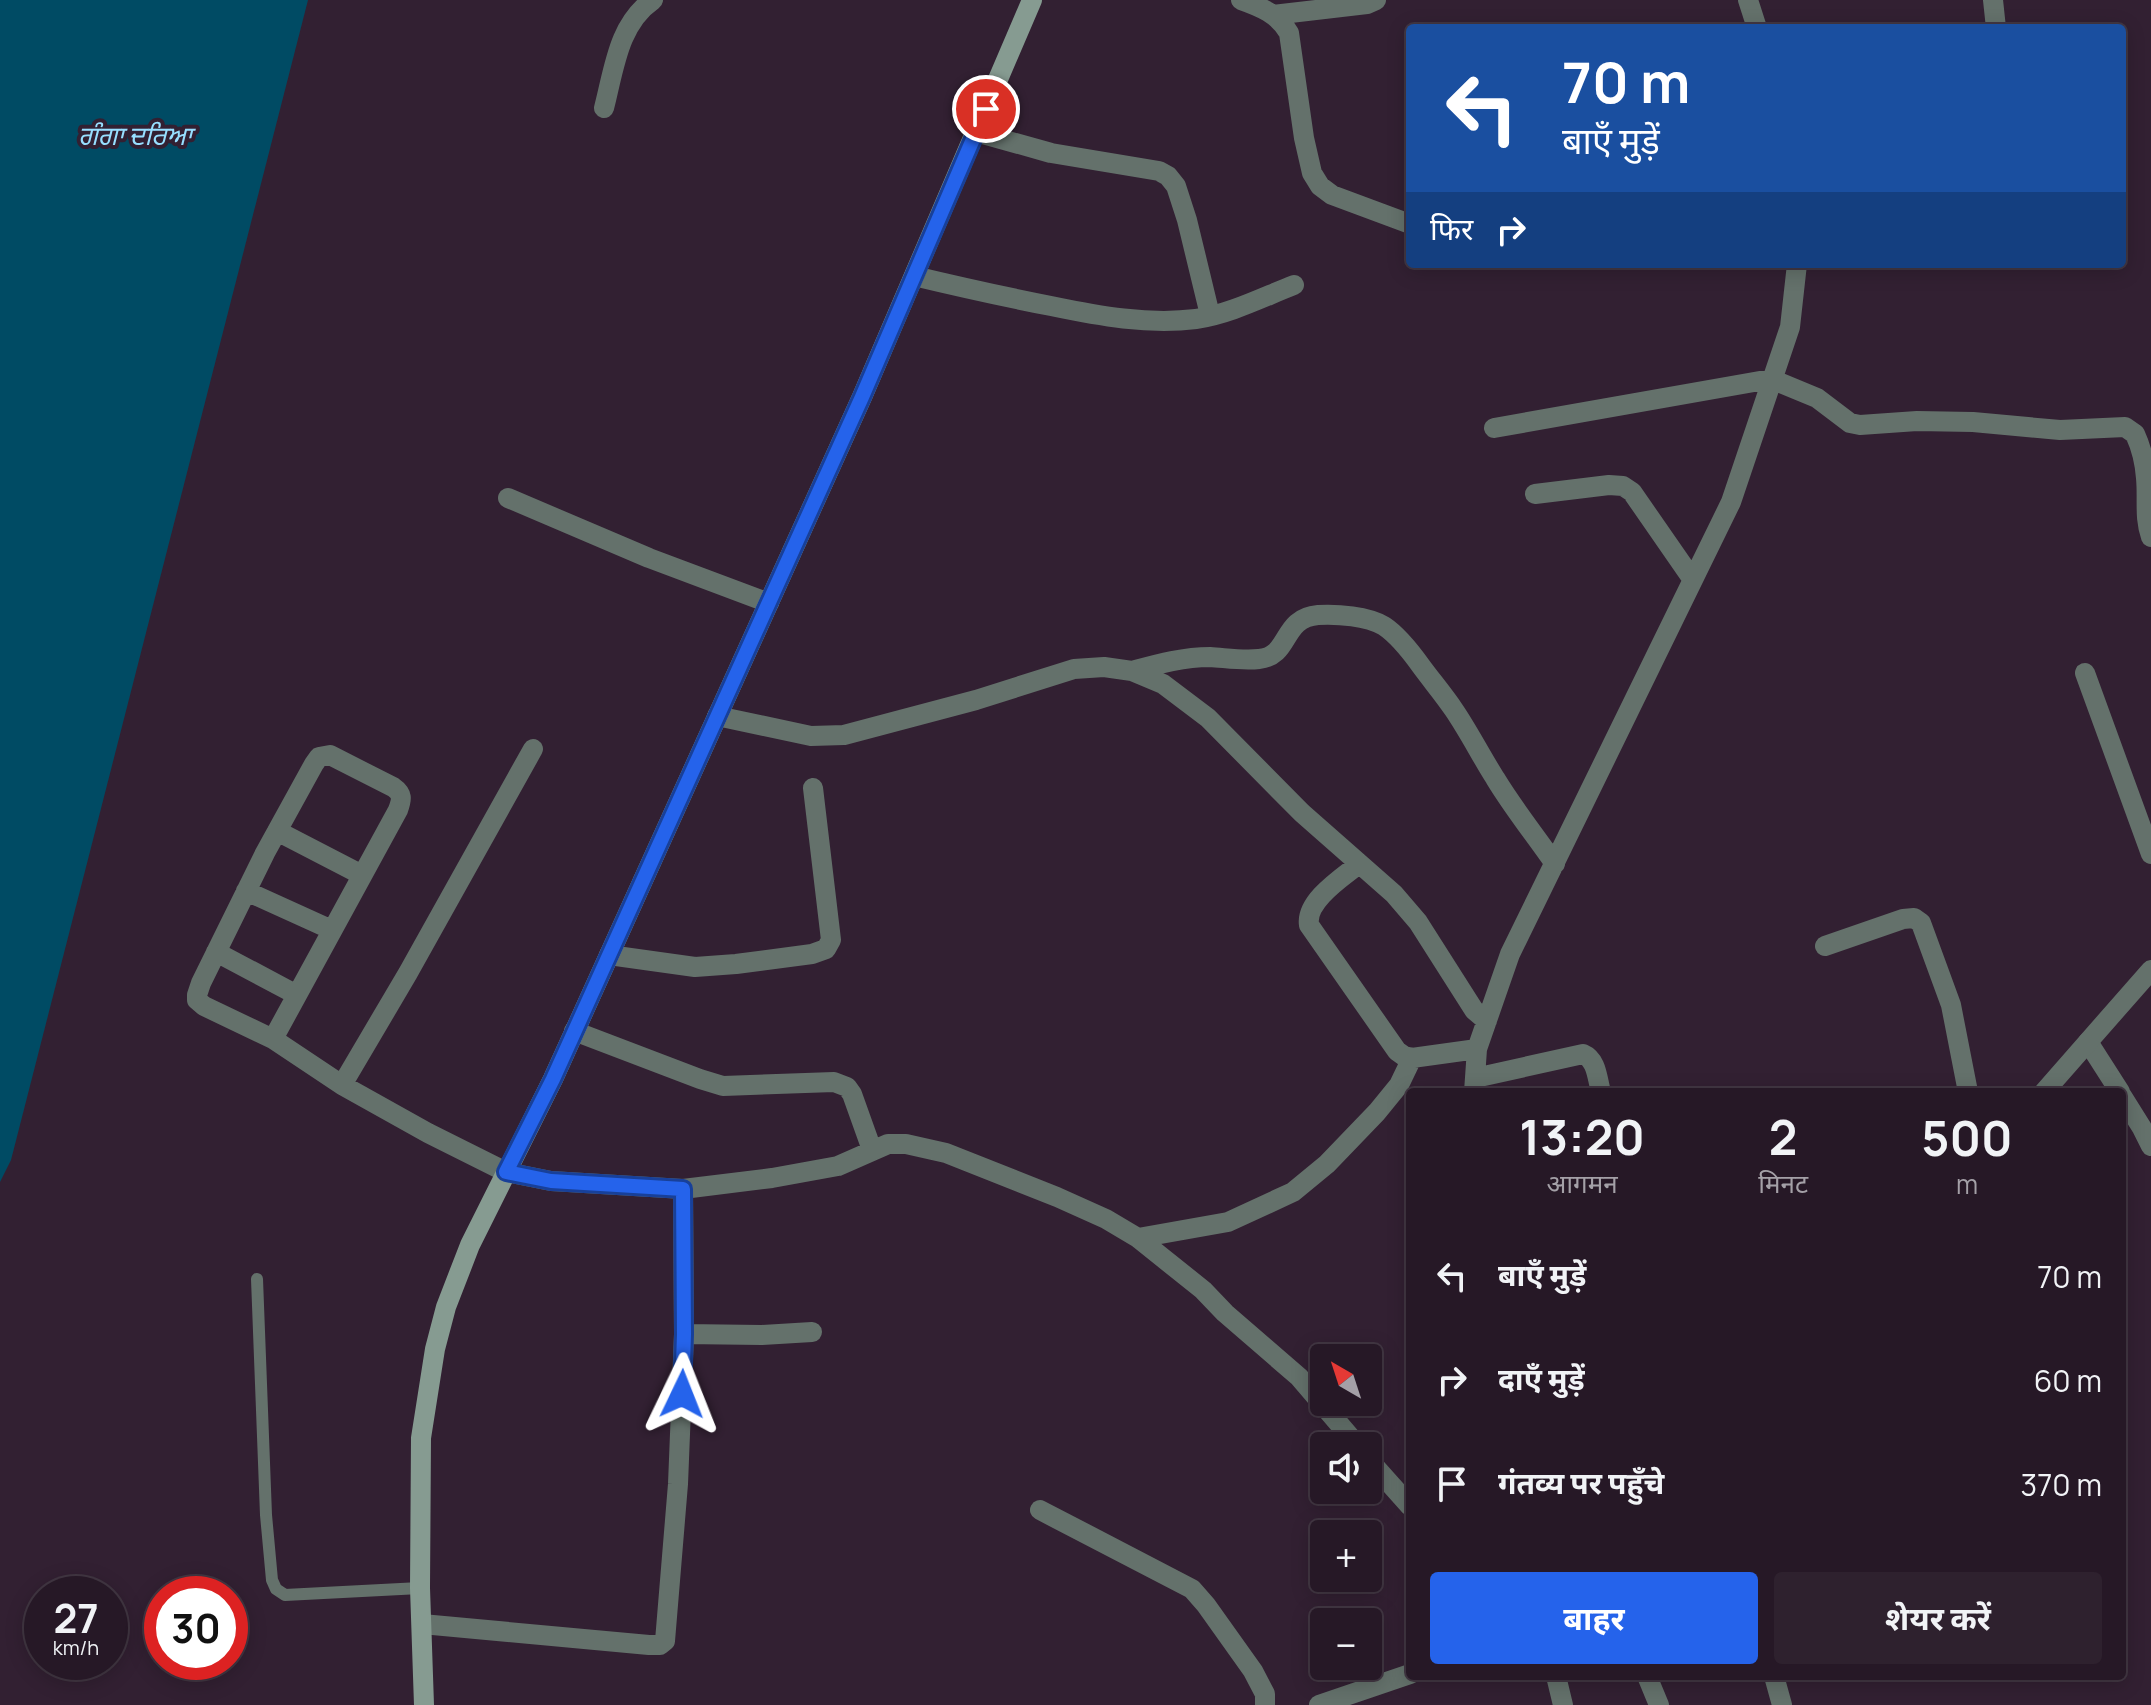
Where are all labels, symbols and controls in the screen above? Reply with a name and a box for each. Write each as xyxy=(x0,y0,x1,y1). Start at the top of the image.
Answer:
text: 70 m xyxy=(1562,43,1690,120)
icon: left xyxy=(1430,56,1534,160)
pin xyxy=(952,75,1020,143)
icon: arrive xyxy=(964,87,1008,131)
text: बाएँ मुड़ें xyxy=(1562,116,1660,165)
water label: ਗੰਗਾ ਦਰਿਆ xyxy=(78,117,196,153)
text: फिर xyxy=(1430,208,1473,249)
icon: right xyxy=(1489,208,1533,252)
text: 13:20 xyxy=(1519,1104,1645,1169)
text: 2 xyxy=(1769,1104,1797,1169)
text: 500 xyxy=(1921,1105,2013,1170)
text: आगमन xyxy=(1547,1165,1618,1201)
text: मिनट xyxy=(1758,1165,1808,1201)
text: m xyxy=(1956,1166,1978,1202)
icon: left xyxy=(1430,1254,1474,1298)
text: बाएँ मुड़ें xyxy=(1498,1254,1586,1295)
text: 70 m xyxy=(2037,1256,2102,1297)
north arrow xyxy=(1310,1344,1382,1416)
map controls xyxy=(1310,1344,1382,1680)
position arrow xyxy=(640,1352,724,1436)
icon: right xyxy=(1430,1358,1474,1402)
text: दाएँ मुड़ें xyxy=(1498,1358,1585,1399)
text: 60 m xyxy=(2034,1360,2102,1401)
button: sound xyxy=(1310,1432,1382,1504)
icon: arrive xyxy=(1430,1462,1474,1506)
text: गंतव्य पर पहुँचे xyxy=(1498,1462,1664,1503)
text: 370 m xyxy=(2021,1464,2102,1505)
button: + xyxy=(1310,1520,1382,1592)
button: बाहर xyxy=(1430,1572,1758,1664)
button: शेयर करें xyxy=(1774,1572,2102,1664)
speed limit sign: 30 xyxy=(144,1576,248,1680)
text: 27 xyxy=(53,1590,99,1645)
button: − xyxy=(1310,1608,1382,1680)
text: km/h xyxy=(53,1634,99,1661)

